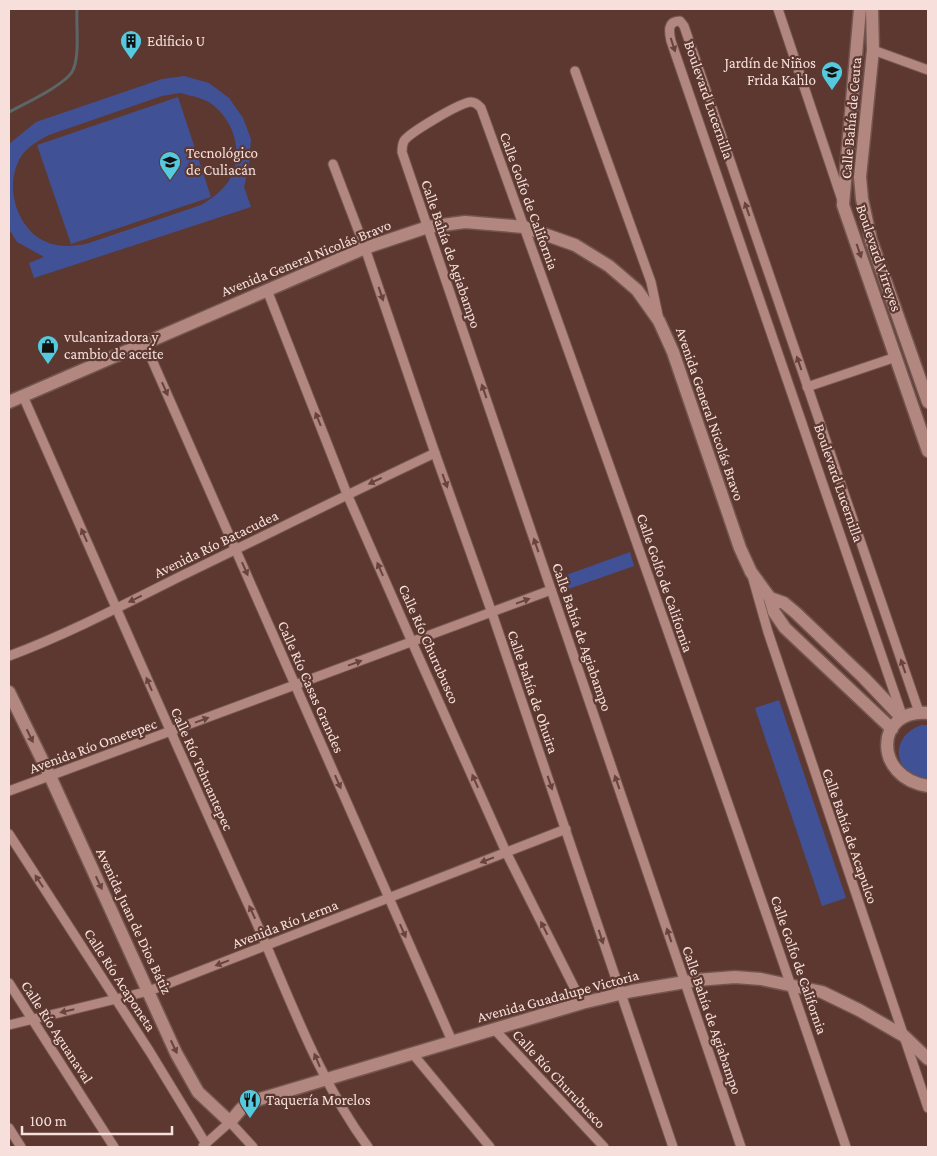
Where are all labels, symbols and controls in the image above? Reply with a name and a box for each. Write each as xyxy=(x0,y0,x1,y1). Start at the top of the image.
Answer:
building icon: Edificio U xyxy=(119,29,143,60)
place label: Edificio U xyxy=(147,33,205,49)
one-way arrow xyxy=(669,37,677,52)
street label: Boulevard Lucernilla xyxy=(681,39,737,161)
place label: Jardín de Niños Frida Kahlo xyxy=(722,55,816,88)
street label: Calle Bahía de Ceuta xyxy=(838,56,864,180)
school or university icon: Jardín de Niños Frida Kahlo xyxy=(820,60,844,91)
street label: Calle Golfo de California xyxy=(497,130,561,272)
place label: Tecnológico de Culiacán xyxy=(186,145,258,178)
school or university icon: Tecnológico de Culiacán xyxy=(158,150,182,181)
street label: Calle Bahía de Agiabampo xyxy=(417,178,484,331)
one-way arrow xyxy=(743,202,750,217)
street label: Boulevard Virreyes xyxy=(852,202,905,314)
street label: Avenida General Nicolás Bravo xyxy=(219,216,393,300)
one-way arrow xyxy=(855,244,863,259)
one-way arrow xyxy=(377,286,385,301)
street label: Avenida General Nicolás Bravo xyxy=(673,325,747,503)
place label: vulcanizadora y cambio de aceite xyxy=(63,329,164,362)
shop icon: vulcanizadora y cambio de aceite xyxy=(36,334,60,365)
one-way arrow xyxy=(795,355,803,370)
one-way arrow xyxy=(162,382,170,396)
one-way arrow xyxy=(479,384,487,399)
one-way arrow xyxy=(314,411,322,426)
street label: Boulevard Lucernilla xyxy=(811,422,867,544)
one-way arrow xyxy=(441,473,449,488)
one-way arrow xyxy=(368,477,382,485)
street label: Avenida Río Batacudea xyxy=(151,507,281,581)
street label: Calle Golfo de California xyxy=(634,512,696,654)
one-way arrow xyxy=(79,528,87,542)
one-way arrow xyxy=(532,537,540,552)
street label: Calle Bahía de Agiabampo xyxy=(548,561,615,714)
one-way arrow xyxy=(241,562,249,576)
one-way arrow xyxy=(376,562,384,576)
street label: Calle Río Churubusco xyxy=(396,582,462,706)
one-way arrow xyxy=(128,595,142,603)
one-way arrow xyxy=(516,597,531,604)
street label: Calle Río Casas Grandes xyxy=(275,619,347,756)
street label: Calle Bahía de Ohuira xyxy=(504,628,562,756)
one-way arrow xyxy=(899,658,907,673)
one-way arrow xyxy=(348,659,363,667)
one-way arrow xyxy=(144,677,152,691)
street label: Calle Río Tehuantepec xyxy=(167,705,237,834)
street label: Avenida Río Ometepec xyxy=(27,715,160,777)
one-way arrow xyxy=(195,716,210,723)
one-way arrow xyxy=(26,729,34,743)
street label: Calle Bahía de Acapulco xyxy=(818,766,881,906)
one-way arrow xyxy=(470,774,478,788)
one-way arrow xyxy=(612,774,620,789)
one-way arrow xyxy=(334,775,342,789)
one-way arrow xyxy=(546,776,554,791)
street label: Avenida Juan de Dios Bátiz xyxy=(92,845,175,997)
one-way arrow xyxy=(480,857,495,864)
one-way arrow xyxy=(34,874,44,888)
one-way arrow xyxy=(95,876,103,890)
street label: Calle Golfo de California xyxy=(768,894,830,1036)
street label: Avenida Río Lerma xyxy=(230,896,340,952)
one-way arrow xyxy=(247,904,256,919)
one-way arrow xyxy=(540,921,548,935)
one-way arrow xyxy=(400,924,408,938)
street label: Calle Río Acaponeta xyxy=(80,926,159,1035)
one-way arrow xyxy=(665,928,672,943)
one-way arrow xyxy=(597,930,605,945)
street label: Calle Bahía de Agiabampo xyxy=(678,944,745,1097)
one-way arrow xyxy=(214,959,229,967)
street label: Avenida Guadalupe Victoria xyxy=(475,967,641,1026)
street label: Calle Río Aguanaval xyxy=(17,978,96,1087)
one-way arrow xyxy=(59,1007,74,1015)
street label: Calle Río Churubusco xyxy=(509,1026,609,1132)
one-way arrow xyxy=(170,1040,178,1054)
one-way arrow xyxy=(313,1053,321,1067)
restaurant icon: Taquería Morelos xyxy=(238,1088,262,1119)
place label: Taquería Morelos xyxy=(266,1092,371,1109)
scale bar xyxy=(22,1104,172,1136)
text: 100 m xyxy=(30,1113,67,1129)

